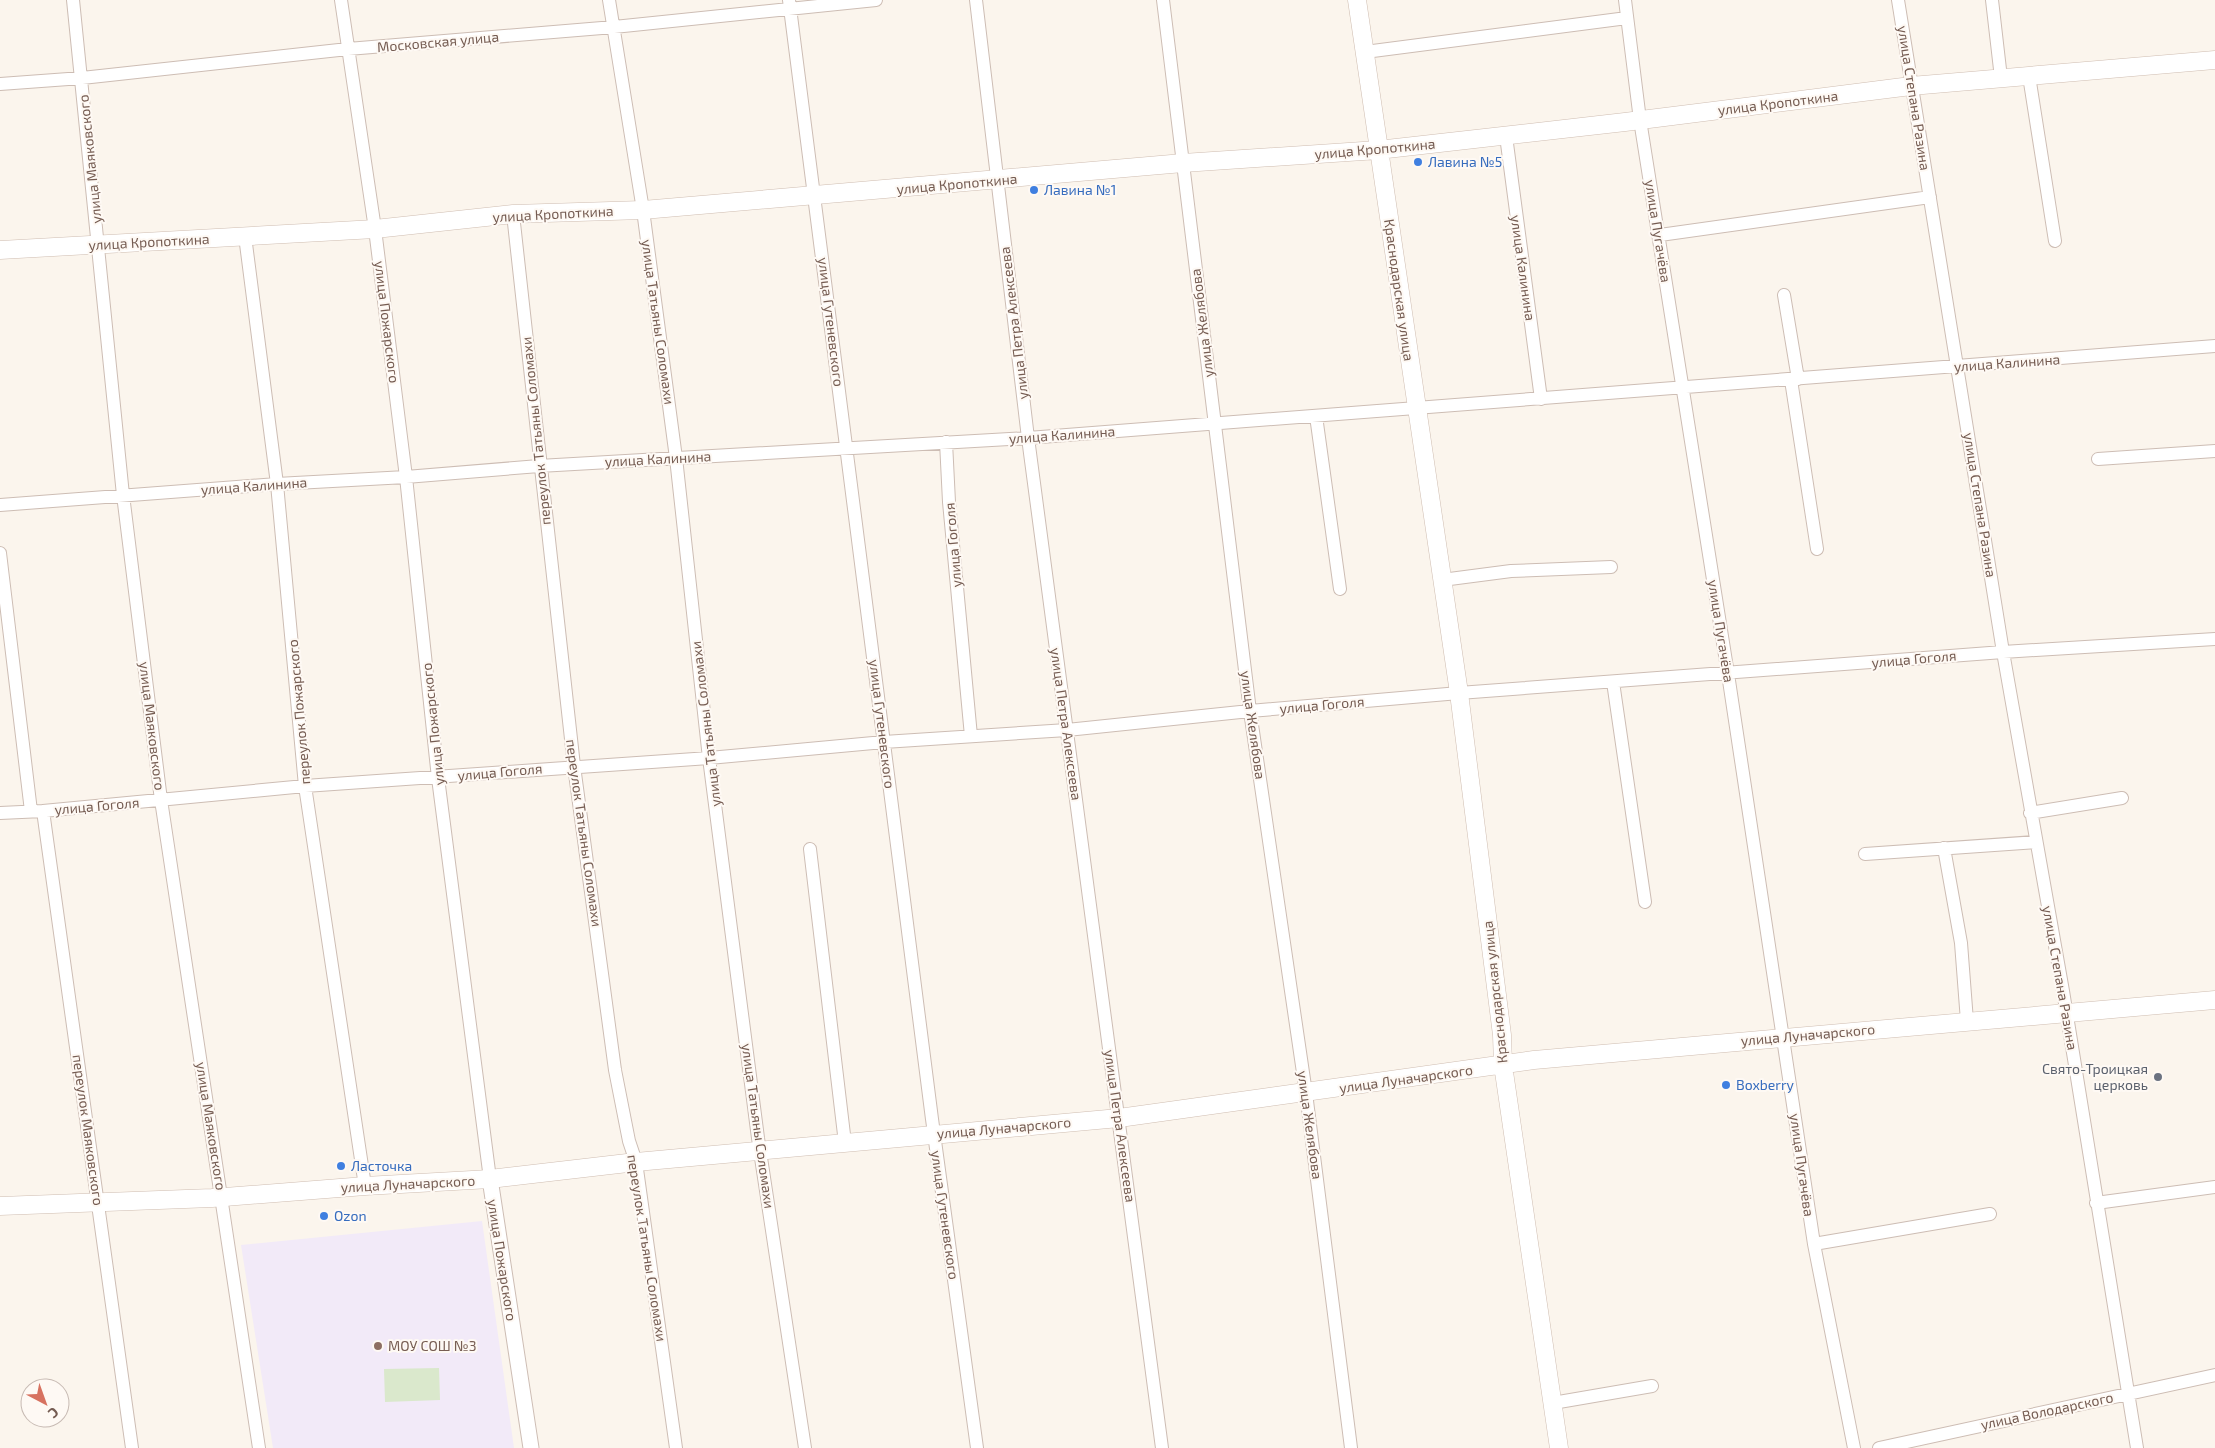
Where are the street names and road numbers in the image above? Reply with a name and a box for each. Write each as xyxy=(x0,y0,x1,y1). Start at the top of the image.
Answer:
street label: улица Степана Разина xyxy=(1895,24,1934,172)
street label: Московская улица xyxy=(376,28,500,55)
street label: улица Кропоткина xyxy=(1717,87,1839,118)
street label: улица Маяковского xyxy=(74,94,105,224)
street label: улица Кропоткина xyxy=(1314,135,1436,162)
street label: улица Кропоткина xyxy=(896,170,1018,197)
street label: улица Пугачёва xyxy=(1642,178,1675,283)
street label: улица Кропоткина xyxy=(492,202,614,225)
street label: улица Калинина xyxy=(1508,214,1539,322)
street label: Краснодарская улица xyxy=(1381,218,1418,362)
street label: улица Кропоткина xyxy=(88,230,210,253)
street label: улица Татьяны Соломахи xyxy=(638,238,679,406)
street label: улица Петра Алексеева xyxy=(996,246,1031,400)
street label: улица Гутеневского xyxy=(815,256,848,388)
street label: улица Пожарского xyxy=(372,260,403,384)
street label: улица Желябова xyxy=(1186,268,1217,378)
street label: переулок Татьяны Соломахи xyxy=(517,336,554,526)
street label: улица Калинина xyxy=(1953,350,2061,375)
street label: улица Калинина xyxy=(1008,422,1116,447)
street label: улица Степана Разина xyxy=(1961,431,2000,579)
street label: улица Калинина xyxy=(604,447,712,470)
street label: улица Калинина xyxy=(200,473,308,498)
street label: улица Гоголя xyxy=(940,502,965,588)
street label: улица Пугачёва xyxy=(1705,578,1738,683)
street label: переулок Пожарского xyxy=(284,639,313,785)
street label: улица Татьяны Соломахи xyxy=(687,640,724,808)
street label: улица Гоголя xyxy=(1871,646,1957,671)
street label: улица Петра Алексеева xyxy=(1047,647,1086,801)
street label: улица Гутеневского xyxy=(866,658,899,790)
street label: улица Маяковского xyxy=(136,661,169,791)
street label: улица Пожарского xyxy=(418,662,447,786)
street label: улица Желябова xyxy=(1237,670,1270,780)
street label: улица Гоголя xyxy=(1279,692,1365,717)
street label: переулок Татьяны Соломахи xyxy=(563,738,606,928)
street label: улица Гоголя xyxy=(457,759,543,784)
street label: улица Гоголя xyxy=(54,793,140,818)
street label: улица Степана Разина xyxy=(2039,904,2082,1051)
street label: Краснодарская улица xyxy=(1479,920,1510,1064)
street label: улица Луначарского xyxy=(1740,1020,1876,1049)
street label: улица Татьяны Соломахи xyxy=(738,1042,779,1210)
street label: улица Петра Алексеева xyxy=(1101,1049,1140,1203)
street label: переулок Маяковского xyxy=(69,1053,108,1206)
street label: улица Маяковского xyxy=(193,1061,230,1191)
street label: улица Луначарского xyxy=(1338,1061,1474,1096)
street label: улица Желябова xyxy=(1294,1070,1327,1180)
street label: улица Пугачёва xyxy=(1787,1112,1818,1217)
street label: улица Луначарского xyxy=(936,1113,1072,1142)
street label: улица Гутеневского xyxy=(928,1149,963,1281)
street label: переулок Татьяны Соломахи xyxy=(624,1153,671,1343)
street label: улица Луначарского xyxy=(340,1171,476,1196)
street label: улица Пожарского xyxy=(484,1198,521,1322)
street label: улица Володарского xyxy=(1979,1388,2115,1433)

